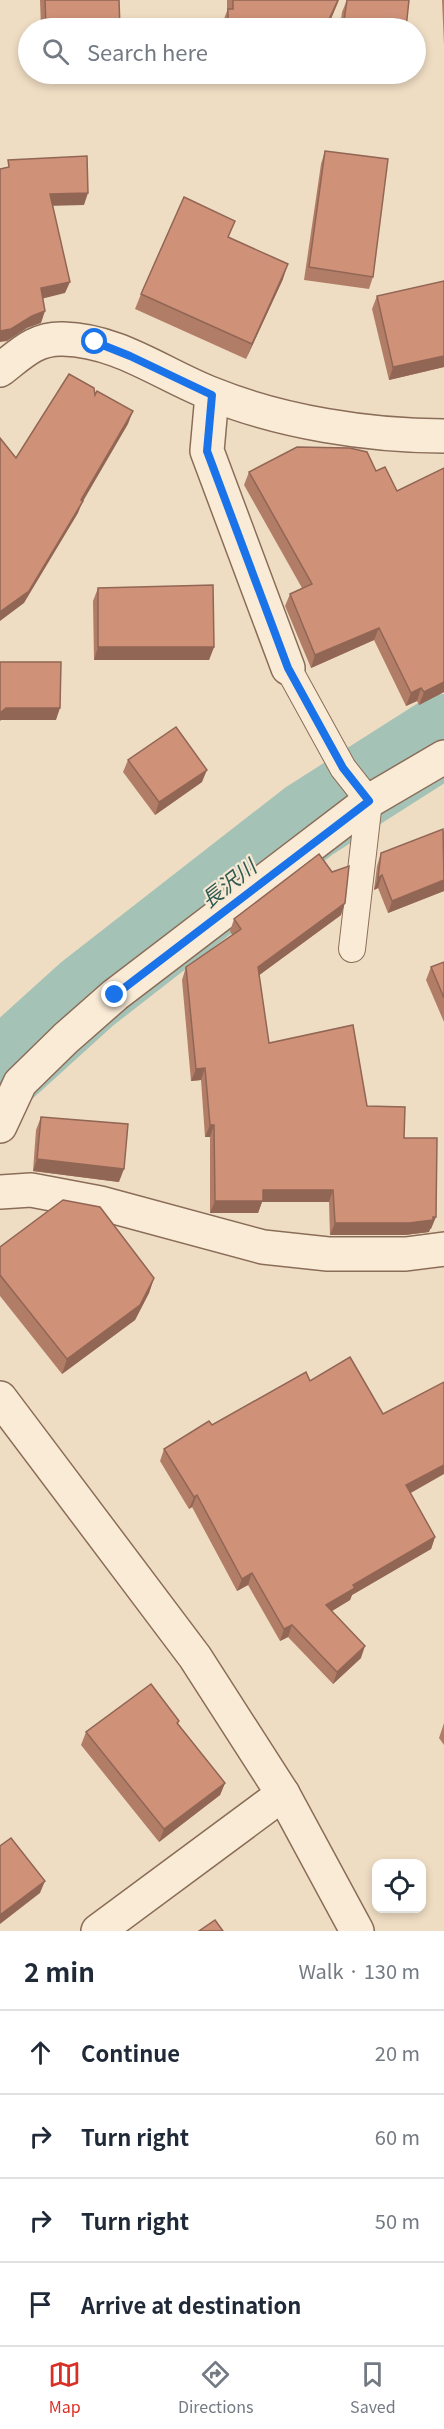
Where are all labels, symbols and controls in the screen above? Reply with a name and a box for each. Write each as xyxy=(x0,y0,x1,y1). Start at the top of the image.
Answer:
search box xyxy=(18,18,426,84)
icon: search xyxy=(39,35,72,68)
text: Search here xyxy=(87,35,208,67)
route start xyxy=(81,328,107,354)
water label: 長沢川 xyxy=(194,850,263,914)
route end xyxy=(101,981,127,1007)
map controls xyxy=(372,1859,426,1913)
button: locate xyxy=(372,1859,426,1913)
text: 2 min xyxy=(24,1952,95,1989)
text: Walk · 130 m xyxy=(298,1956,420,1985)
icon: ahead xyxy=(24,2036,57,2069)
text: Continue xyxy=(81,2036,180,2068)
text: 20 m xyxy=(375,2038,420,2067)
icon: right xyxy=(24,2120,57,2153)
text: Turn right xyxy=(81,2120,189,2152)
text: 60 m xyxy=(375,2122,420,2151)
icon: right xyxy=(24,2204,57,2237)
text: Turn right xyxy=(81,2204,189,2236)
text: 50 m xyxy=(375,2206,420,2235)
icon: arrive xyxy=(24,2288,57,2321)
text: Arrive at destination xyxy=(81,2288,301,2320)
tab: Map xyxy=(48,2358,81,2418)
tab: Directions xyxy=(178,2358,253,2418)
tab: Saved xyxy=(350,2358,396,2418)

